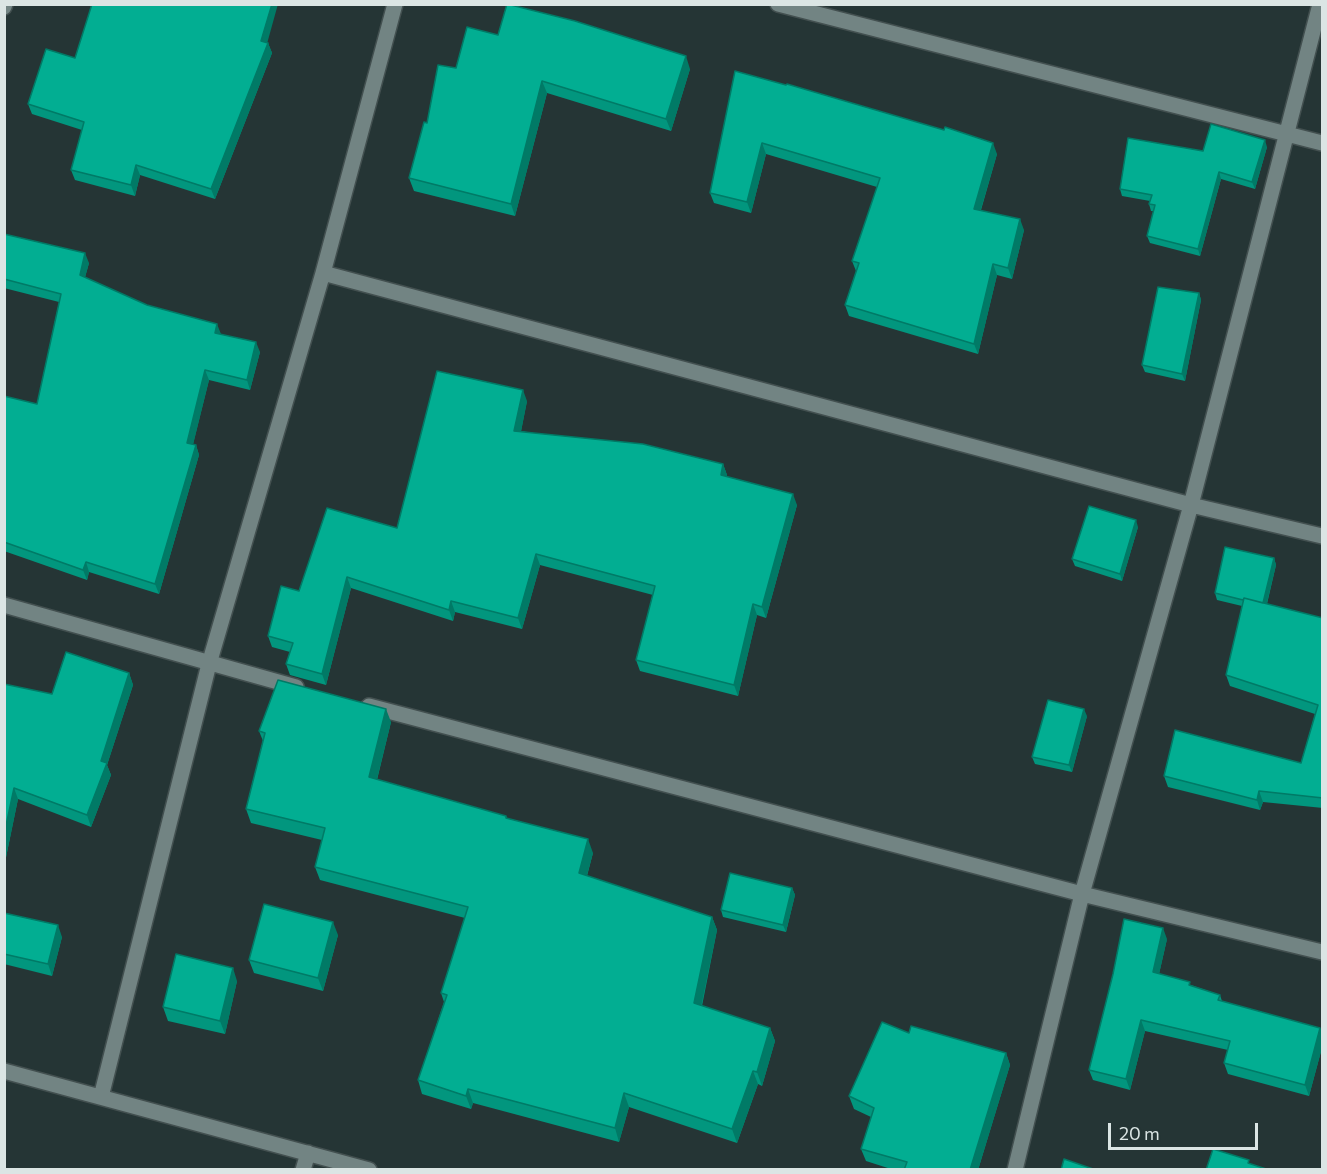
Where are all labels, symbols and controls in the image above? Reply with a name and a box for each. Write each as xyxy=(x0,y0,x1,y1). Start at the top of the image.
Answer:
scale bar xyxy=(1111,1111,1261,1149)
text: 20 m xyxy=(1119,1122,1160,1144)

